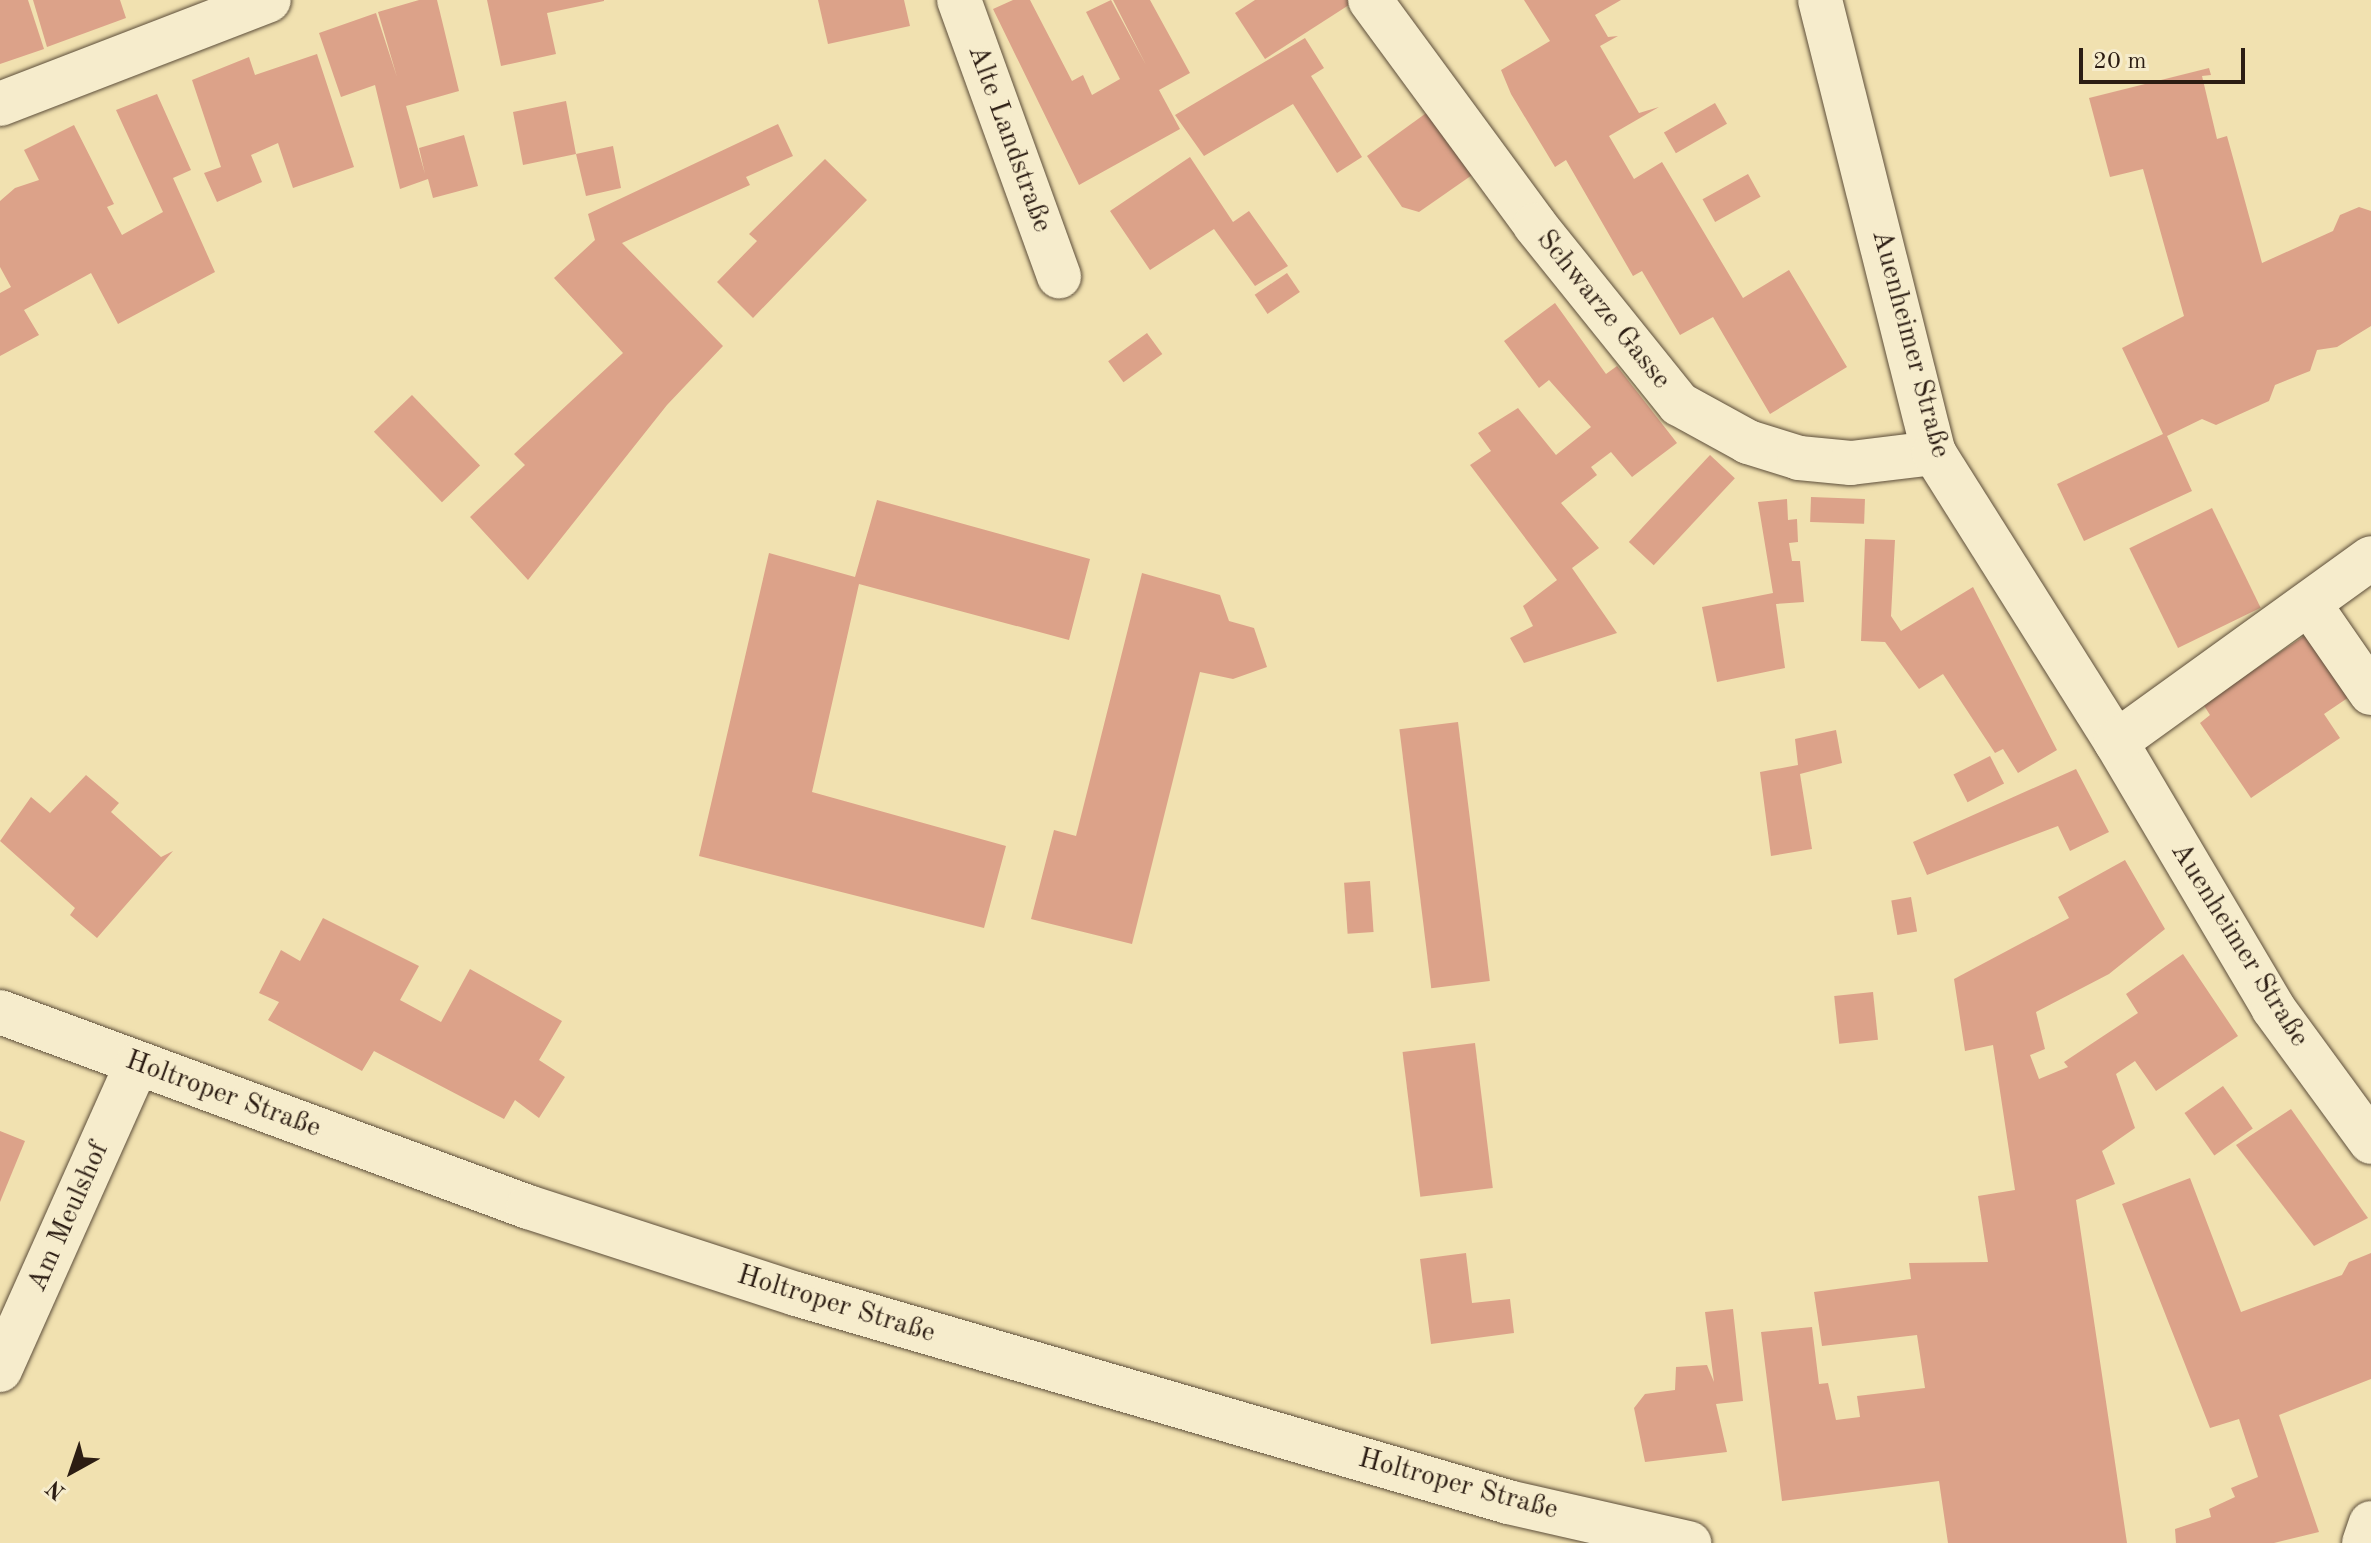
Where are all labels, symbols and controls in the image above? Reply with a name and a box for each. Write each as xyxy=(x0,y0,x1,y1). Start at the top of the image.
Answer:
scale bar xyxy=(2083,32,2249,82)
street label: Alte Landstraße xyxy=(960,41,1058,237)
text: 20 m xyxy=(2093,50,2147,74)
street label: Schwarze Gasse xyxy=(1529,224,1677,396)
street label: Auenheimer Straße xyxy=(1863,226,1957,462)
street label: Auenheimer Straße xyxy=(2163,837,2315,1053)
street label: Holtroper Straße xyxy=(121,1044,325,1146)
street label: Am Meulshof xyxy=(21,1137,117,1297)
street label: Holtroper Straße xyxy=(733,1259,939,1351)
north arrow xyxy=(32,1431,112,1511)
street label: Holtroper Straße xyxy=(1354,1442,1562,1528)
text: N xyxy=(43,1476,70,1503)

